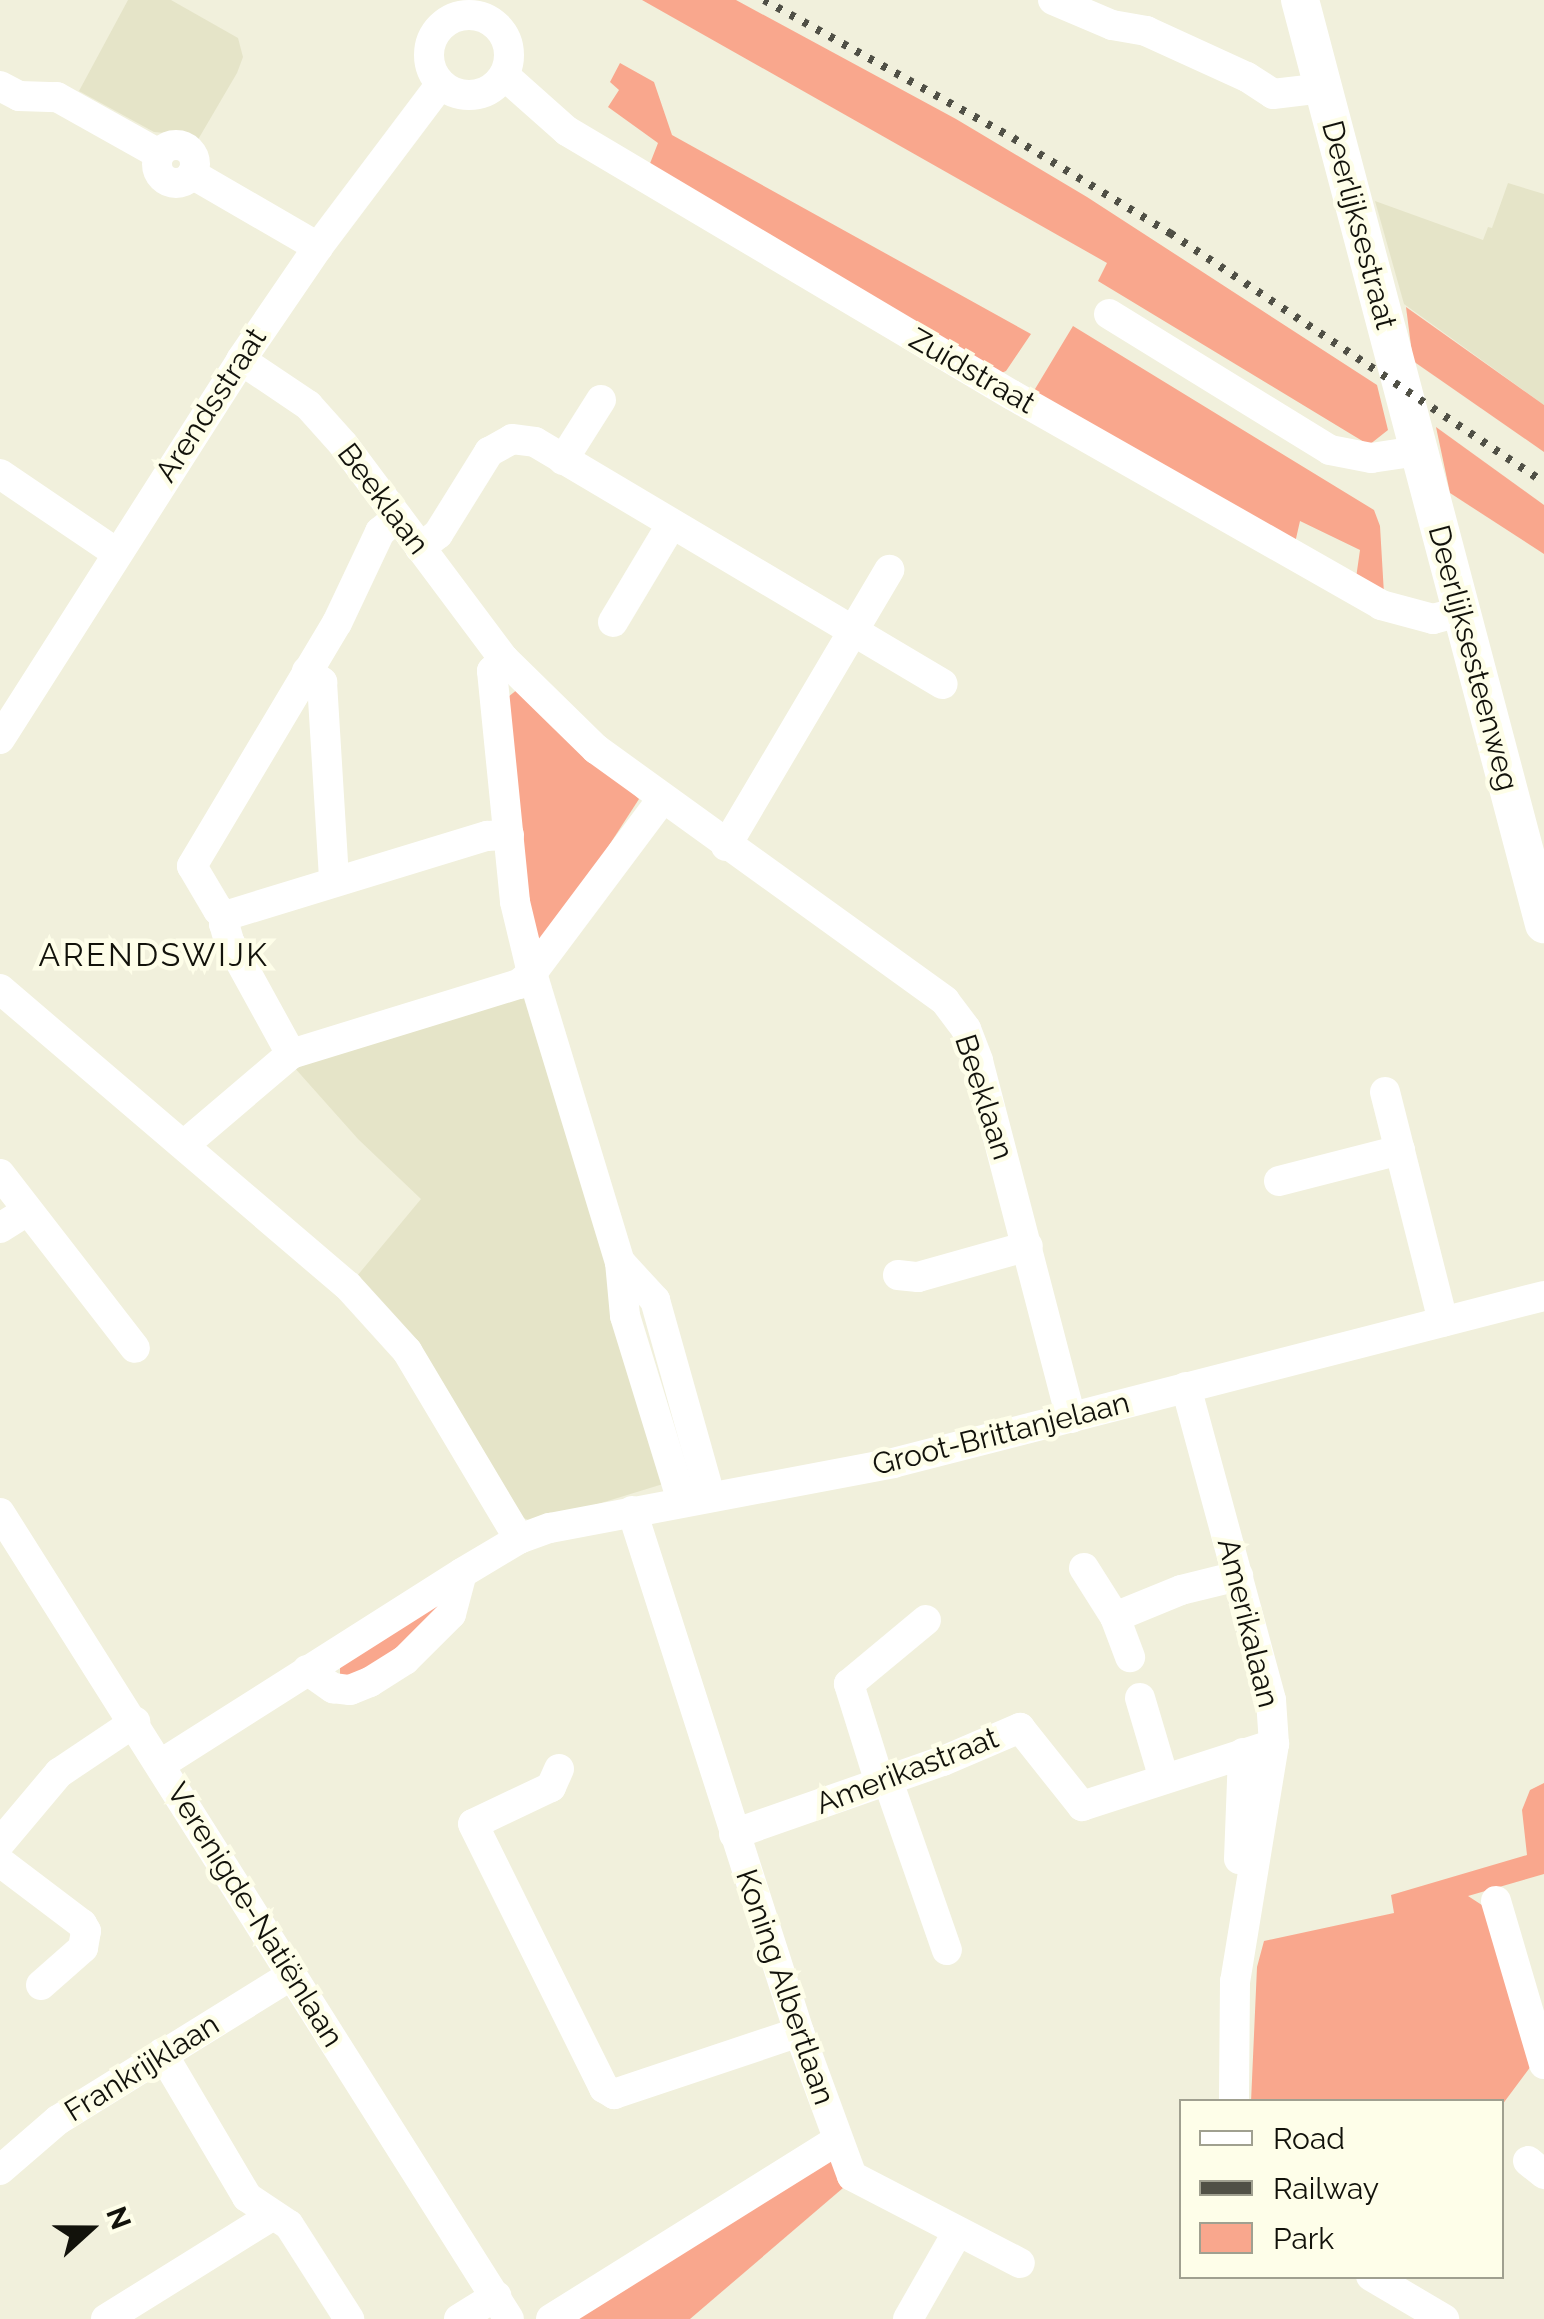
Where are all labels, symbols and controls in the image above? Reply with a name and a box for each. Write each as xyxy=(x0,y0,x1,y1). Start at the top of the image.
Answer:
street label: Deerlijksestraat xyxy=(1314,117,1404,333)
street label: Arendsstraat xyxy=(148,321,274,489)
street label: Zuidstraat xyxy=(903,321,1041,421)
street label: Beeklaan xyxy=(330,436,436,562)
street label: Deerlijksesteenweg xyxy=(1420,521,1526,795)
district label: ARENDSWIJK xyxy=(39,936,269,974)
street label: Beeklaan xyxy=(947,1030,1021,1164)
street label: Groot-Brittanjelaan xyxy=(869,1385,1133,1483)
street label: Amerikalaan xyxy=(1210,1535,1286,1711)
street label: Amerikastraat xyxy=(811,1720,1003,1822)
street label: Verenigde-Natiënlaan xyxy=(159,1776,351,2054)
street label: Koning Albertlaan xyxy=(728,1864,842,2110)
street label: Frankrijklaan xyxy=(58,2006,226,2130)
legend xyxy=(1179,2099,1504,2279)
text: Road xyxy=(1273,2121,1345,2156)
text: Railway xyxy=(1273,2171,1379,2206)
north arrow xyxy=(40,2179,140,2279)
text: N xyxy=(99,2202,138,2234)
text: Park xyxy=(1273,2221,1334,2256)

